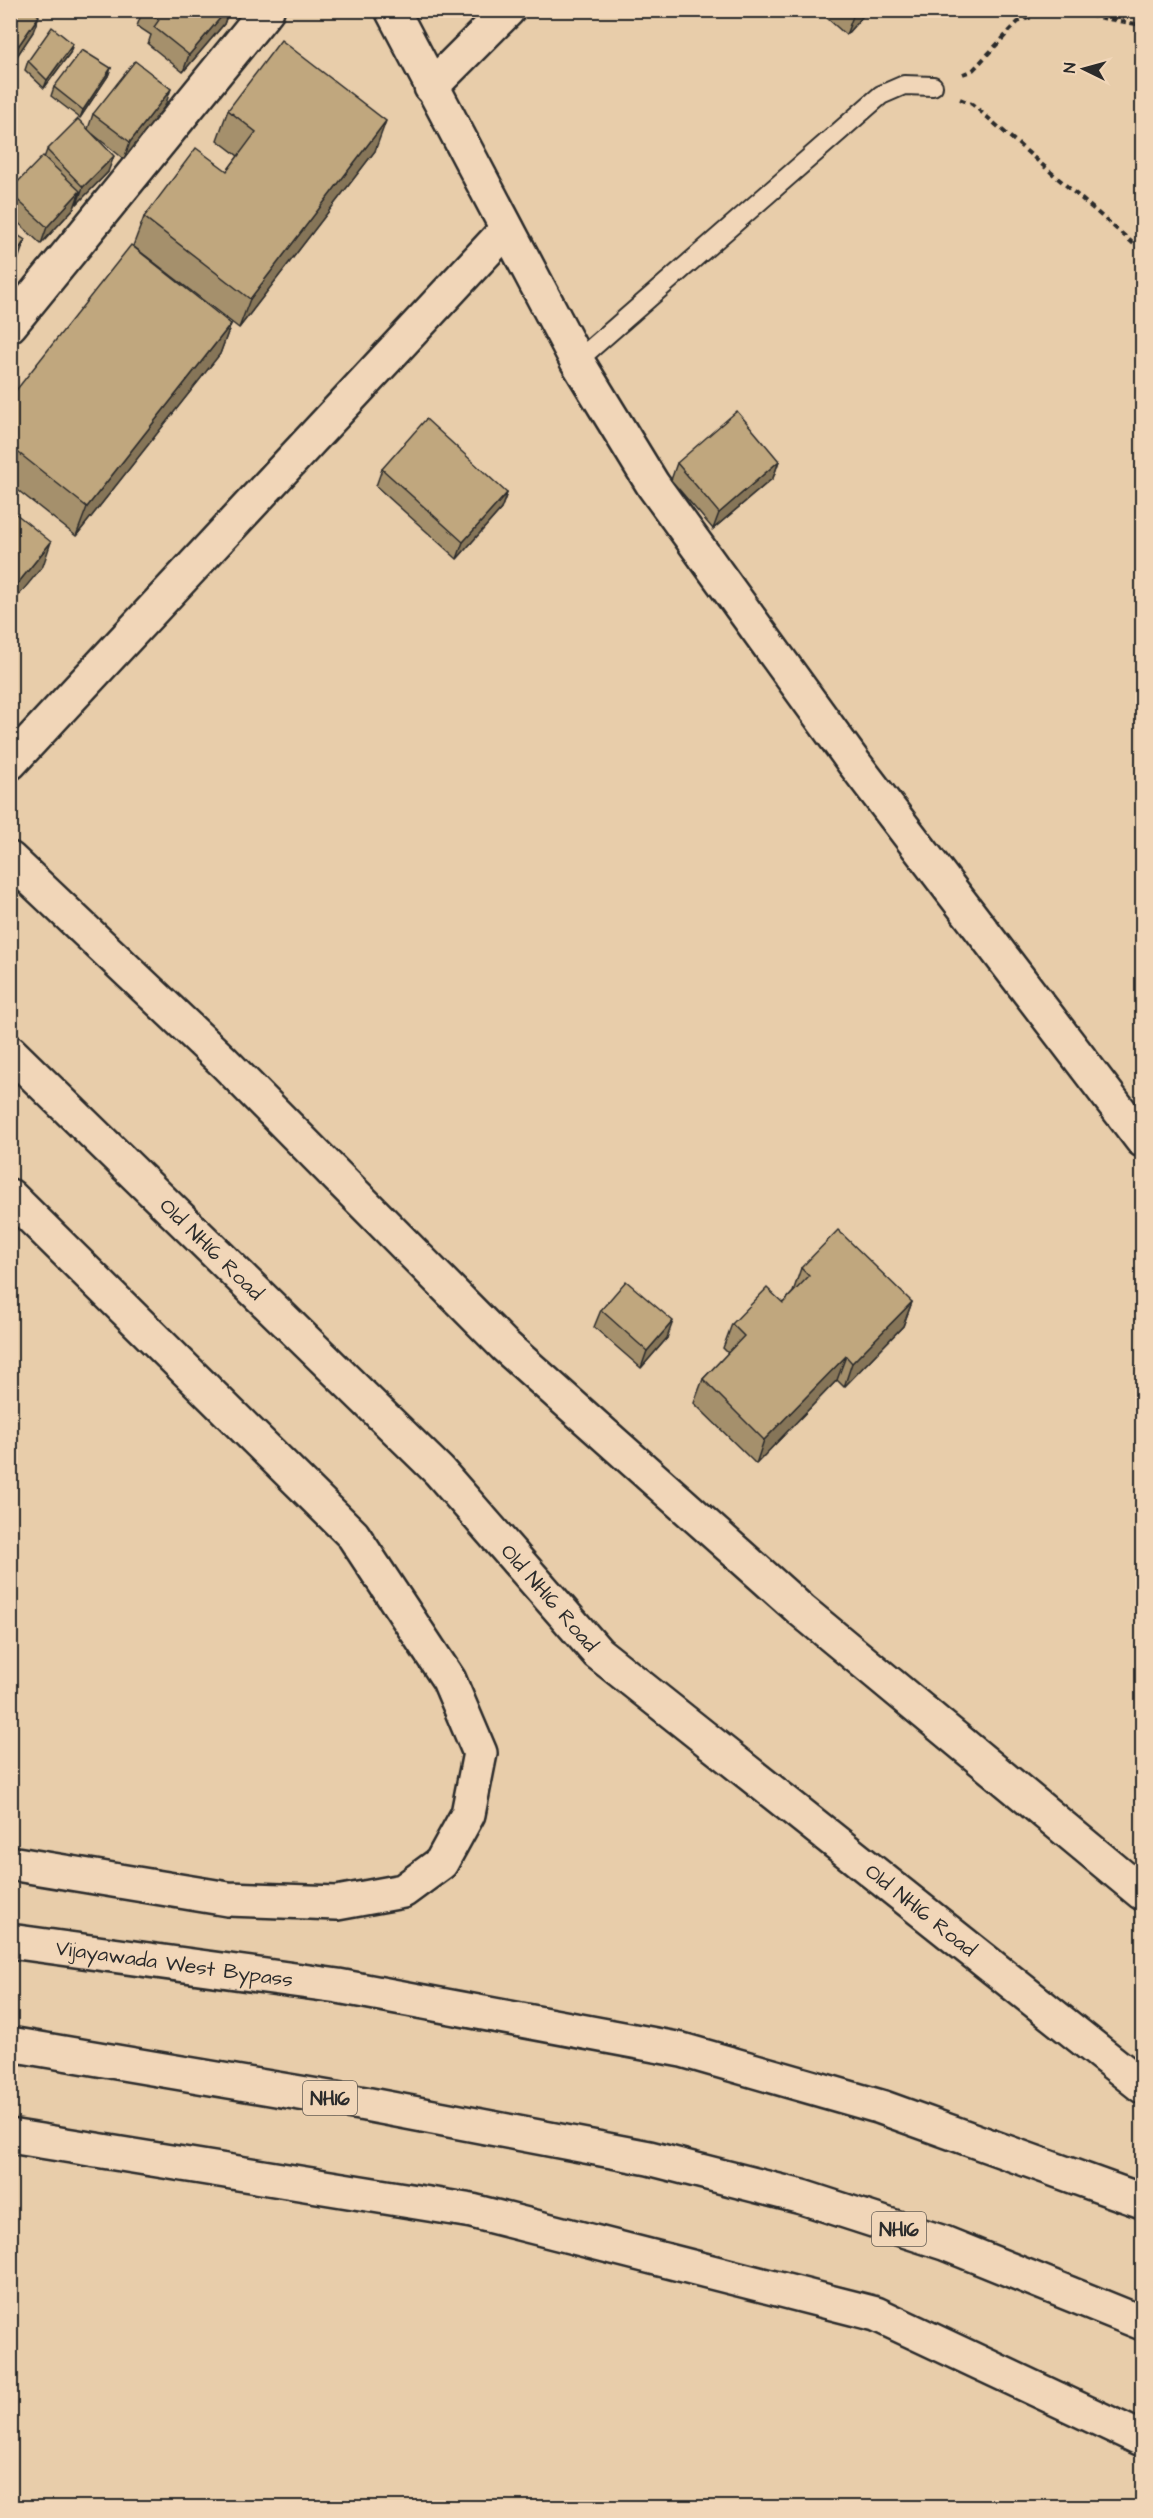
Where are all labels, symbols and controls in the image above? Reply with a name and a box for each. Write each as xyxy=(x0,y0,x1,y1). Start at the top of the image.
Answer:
north arrow xyxy=(1054,39,1114,99)
text: N xyxy=(1059,62,1081,74)
street label: Old NH16 Road xyxy=(153,1192,270,1307)
street label: Old NH16 Road xyxy=(494,1538,605,1659)
street label: Old NH16 Road xyxy=(859,1857,983,1964)
street label: Vijayawada West Bypass xyxy=(54,1933,295,1995)
road number: NH16 xyxy=(303,2081,357,2115)
road number: NH16 xyxy=(872,2212,926,2246)

